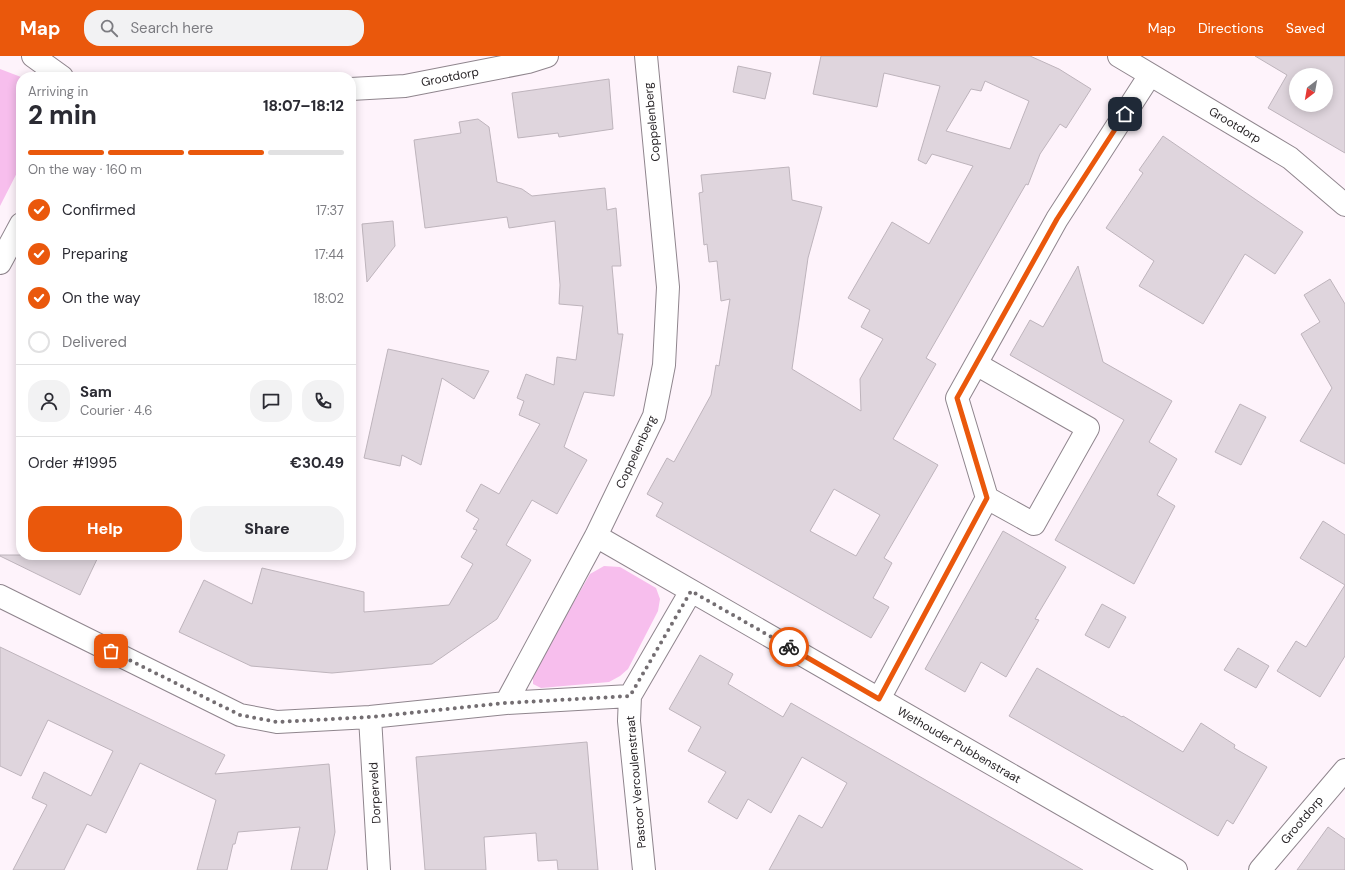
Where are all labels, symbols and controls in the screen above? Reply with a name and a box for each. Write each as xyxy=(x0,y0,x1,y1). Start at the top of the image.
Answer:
search box xyxy=(84,10,364,46)
text: Map xyxy=(20,16,60,41)
icon: search xyxy=(98,17,120,39)
text: Search here xyxy=(130,18,213,38)
text: Map xyxy=(1148,19,1176,37)
text: Directions xyxy=(1198,19,1264,37)
text: Saved xyxy=(1286,19,1325,37)
street label: Grootdorp xyxy=(420,64,480,90)
north arrow xyxy=(1289,68,1333,112)
map controls xyxy=(1289,68,1333,112)
street label: Coppelenberg xyxy=(640,81,664,162)
text: Arriving in xyxy=(28,83,88,100)
text: 18:07–18:12 xyxy=(263,96,344,116)
pin xyxy=(1108,97,1142,131)
text: 2 min xyxy=(28,98,97,132)
icon: home xyxy=(1114,103,1136,125)
street label: Grootdorp xyxy=(1206,103,1264,147)
text: On the way · 160 m xyxy=(28,161,142,178)
icon: check xyxy=(28,199,50,221)
text: Confirmed xyxy=(62,200,136,220)
text: 17:37 xyxy=(316,202,344,219)
icon: check xyxy=(28,243,50,265)
text: Preparing xyxy=(62,244,128,264)
text: 17:44 xyxy=(315,246,344,263)
icon: check xyxy=(28,287,50,309)
text: On the way xyxy=(62,288,141,308)
text: 18:02 xyxy=(313,290,344,307)
text: Delivered xyxy=(62,332,127,352)
button: person xyxy=(28,380,70,422)
button: chat xyxy=(250,380,292,422)
button: phone xyxy=(302,380,344,422)
text: Sam xyxy=(80,382,112,402)
text: Courier · 4.6 xyxy=(80,402,152,419)
street label: Coppelenberg xyxy=(612,412,660,491)
text: Order #1995 xyxy=(28,453,117,473)
text: €30.49 xyxy=(290,453,344,473)
button: Help xyxy=(28,506,182,552)
button: Share xyxy=(190,506,344,552)
courier xyxy=(769,627,809,667)
pin xyxy=(94,634,128,668)
icon: bike xyxy=(778,636,800,658)
icon: bag xyxy=(100,640,122,662)
street label: Wethouder Pubbenstraat xyxy=(894,703,1024,787)
street label: Pastoor Vercoulenstraat xyxy=(622,715,650,849)
street label: Dorperveld xyxy=(365,762,385,824)
street label: Grootdorp xyxy=(1277,792,1327,848)

